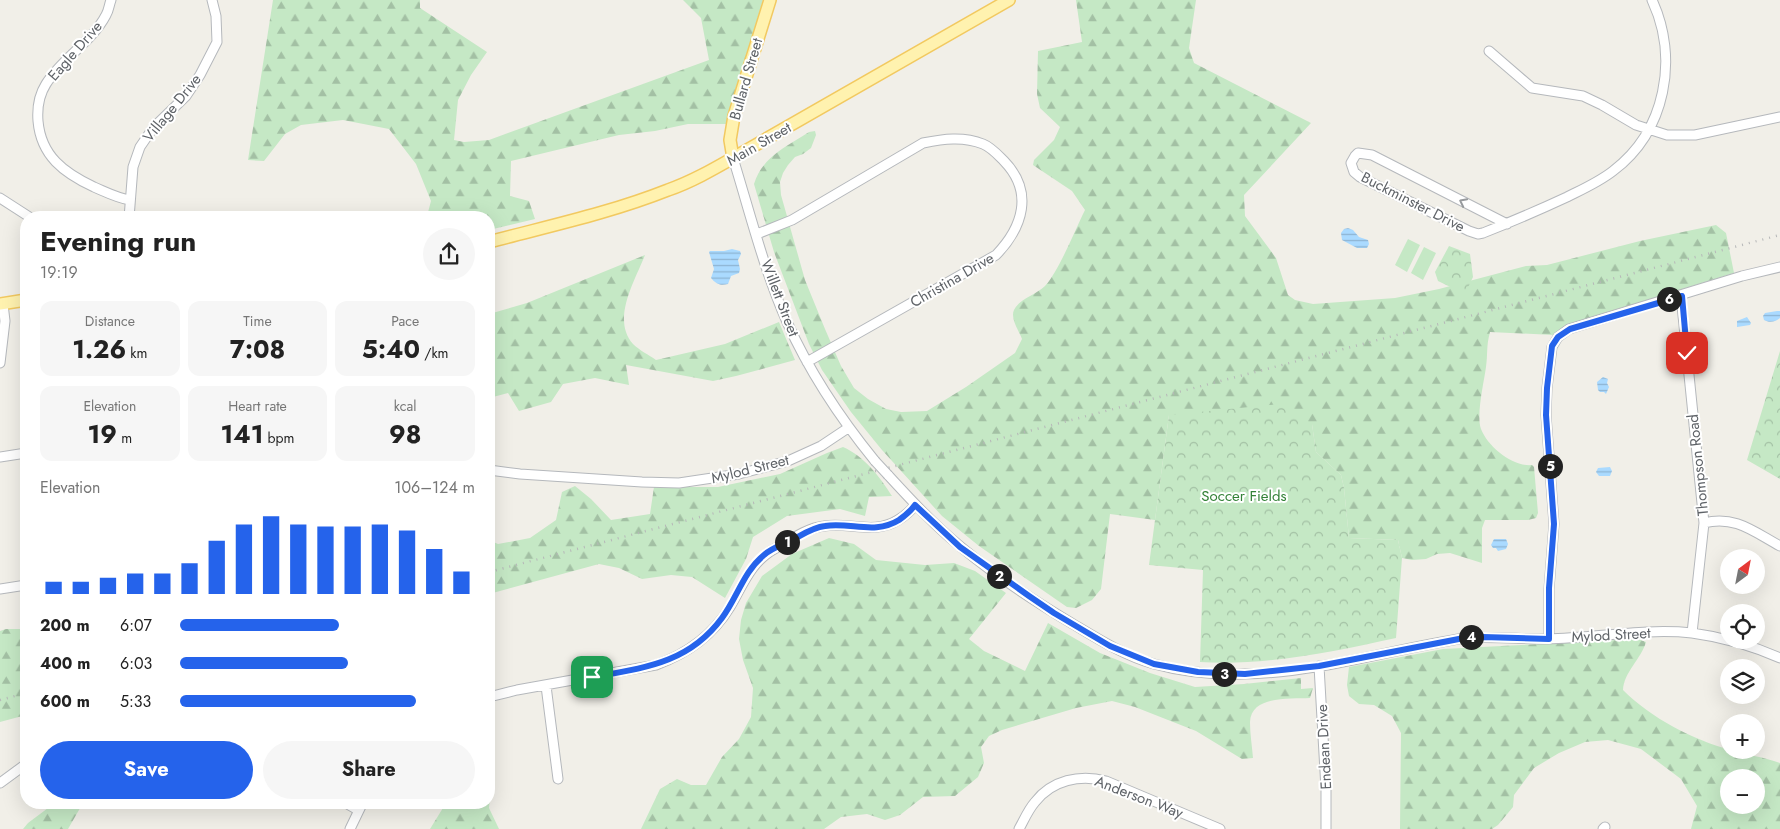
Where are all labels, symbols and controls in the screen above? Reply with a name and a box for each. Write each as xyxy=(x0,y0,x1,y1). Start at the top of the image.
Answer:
street label: Eagle Drive xyxy=(43,16,107,86)
street label: Bullard Street xyxy=(724,35,768,123)
street label: Village Drive xyxy=(138,69,207,147)
street label: Main Street xyxy=(723,116,796,171)
street label: Buckminster Drive xyxy=(1357,166,1469,238)
one-way arrow xyxy=(1459,198,1468,208)
text: Evening run xyxy=(40,221,196,262)
button: share xyxy=(423,228,475,280)
street label: Christina Drive xyxy=(906,247,998,313)
street label: Willett Street xyxy=(755,256,805,340)
text: 19:19 xyxy=(40,261,78,284)
pin: 6 xyxy=(1656,286,1682,312)
text: 6 xyxy=(1665,289,1674,309)
text: Distance xyxy=(85,311,135,331)
text: Time xyxy=(243,311,272,331)
text: Pace xyxy=(391,311,419,331)
text: 1.26 xyxy=(72,331,126,367)
text: 7:08 xyxy=(230,331,285,367)
text: 5:40 xyxy=(362,331,420,367)
pin xyxy=(1666,332,1708,374)
icon: check xyxy=(1673,339,1701,367)
text: km xyxy=(126,343,147,363)
text: /km xyxy=(420,343,449,363)
text: Elevation xyxy=(83,396,136,416)
text: Heart rate xyxy=(228,396,287,416)
text: kcal xyxy=(394,396,416,416)
street label: Thompson Road xyxy=(1682,413,1714,517)
text: 19 xyxy=(88,416,117,452)
text: 141 xyxy=(220,416,263,452)
text: 98 xyxy=(389,416,421,452)
text: m xyxy=(117,428,132,448)
text: bpm xyxy=(263,428,294,448)
street label: Mylod Street xyxy=(709,449,791,489)
pin: 5 xyxy=(1538,454,1562,478)
text: 5 xyxy=(1546,456,1555,476)
text: Elevation xyxy=(40,476,100,499)
text: 106–124 m xyxy=(394,476,475,499)
park label: Soccer Fields xyxy=(1201,485,1287,507)
pin: 1 xyxy=(774,530,800,554)
text: 1 xyxy=(784,532,791,552)
north arrow xyxy=(1720,549,1765,594)
map controls xyxy=(1720,549,1765,814)
pin: 2 xyxy=(986,564,1012,588)
text: 2 xyxy=(995,566,1004,586)
button: locate xyxy=(1720,604,1765,649)
text: 200 m xyxy=(40,614,90,637)
text: 6:07 xyxy=(120,614,152,637)
street label: Mylod Street xyxy=(1571,622,1652,648)
pin: 4 xyxy=(1458,624,1484,650)
text: 4 xyxy=(1467,627,1476,647)
text: 400 m xyxy=(40,652,90,675)
text: 6:03 xyxy=(120,652,152,675)
pin xyxy=(571,656,613,698)
button: layers xyxy=(1720,659,1765,704)
pin: 3 xyxy=(1212,662,1236,686)
icon: arrive xyxy=(578,663,606,691)
text: 3 xyxy=(1220,664,1229,684)
text: 600 m xyxy=(40,690,90,713)
text: 5:33 xyxy=(120,690,151,713)
street label: Endean Drive xyxy=(1311,704,1337,790)
button: + xyxy=(1720,714,1765,759)
button: Save xyxy=(40,741,253,799)
button: Share xyxy=(263,741,475,799)
button: − xyxy=(1720,769,1765,814)
street label: Anderson Way xyxy=(1092,770,1187,824)

